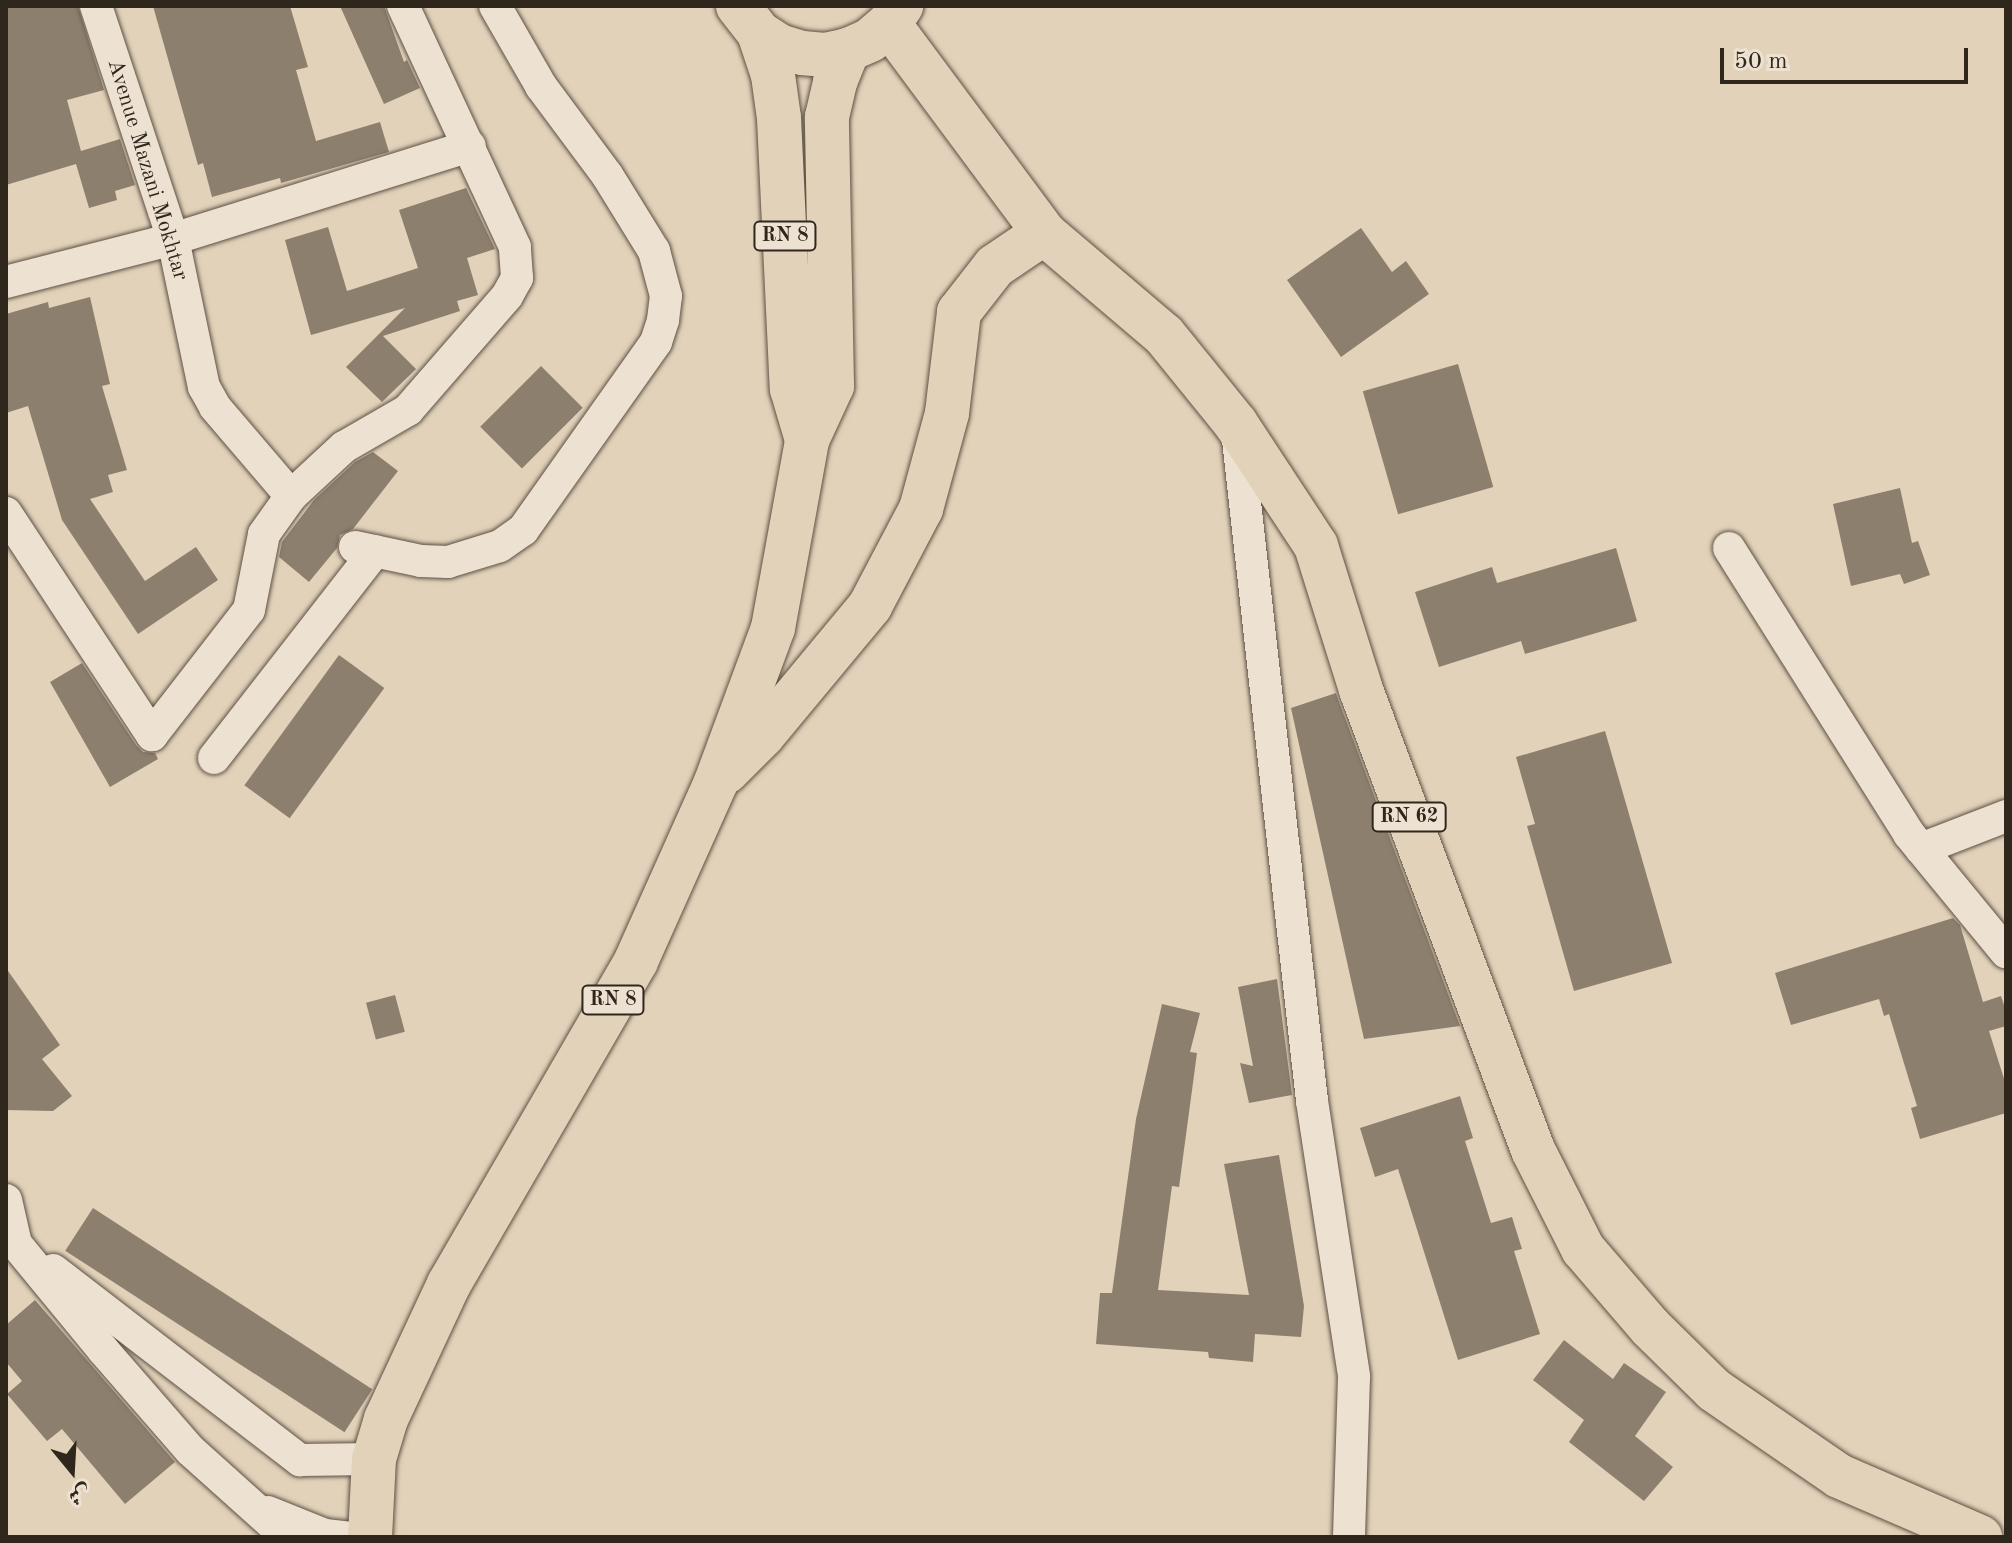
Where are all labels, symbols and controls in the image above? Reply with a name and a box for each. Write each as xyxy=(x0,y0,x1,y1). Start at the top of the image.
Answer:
scale bar xyxy=(1724,32,1972,82)
text: 50 m xyxy=(1734,50,1788,74)
street label: Avenue Mazani Mokhtar xyxy=(101,56,193,284)
road number: RN 8 xyxy=(753,220,817,252)
road number: RN 62 xyxy=(1371,801,1447,833)
road number: RN 8 xyxy=(581,984,645,1016)
north arrow xyxy=(32,1431,112,1511)
text: ش xyxy=(66,1480,93,1508)

